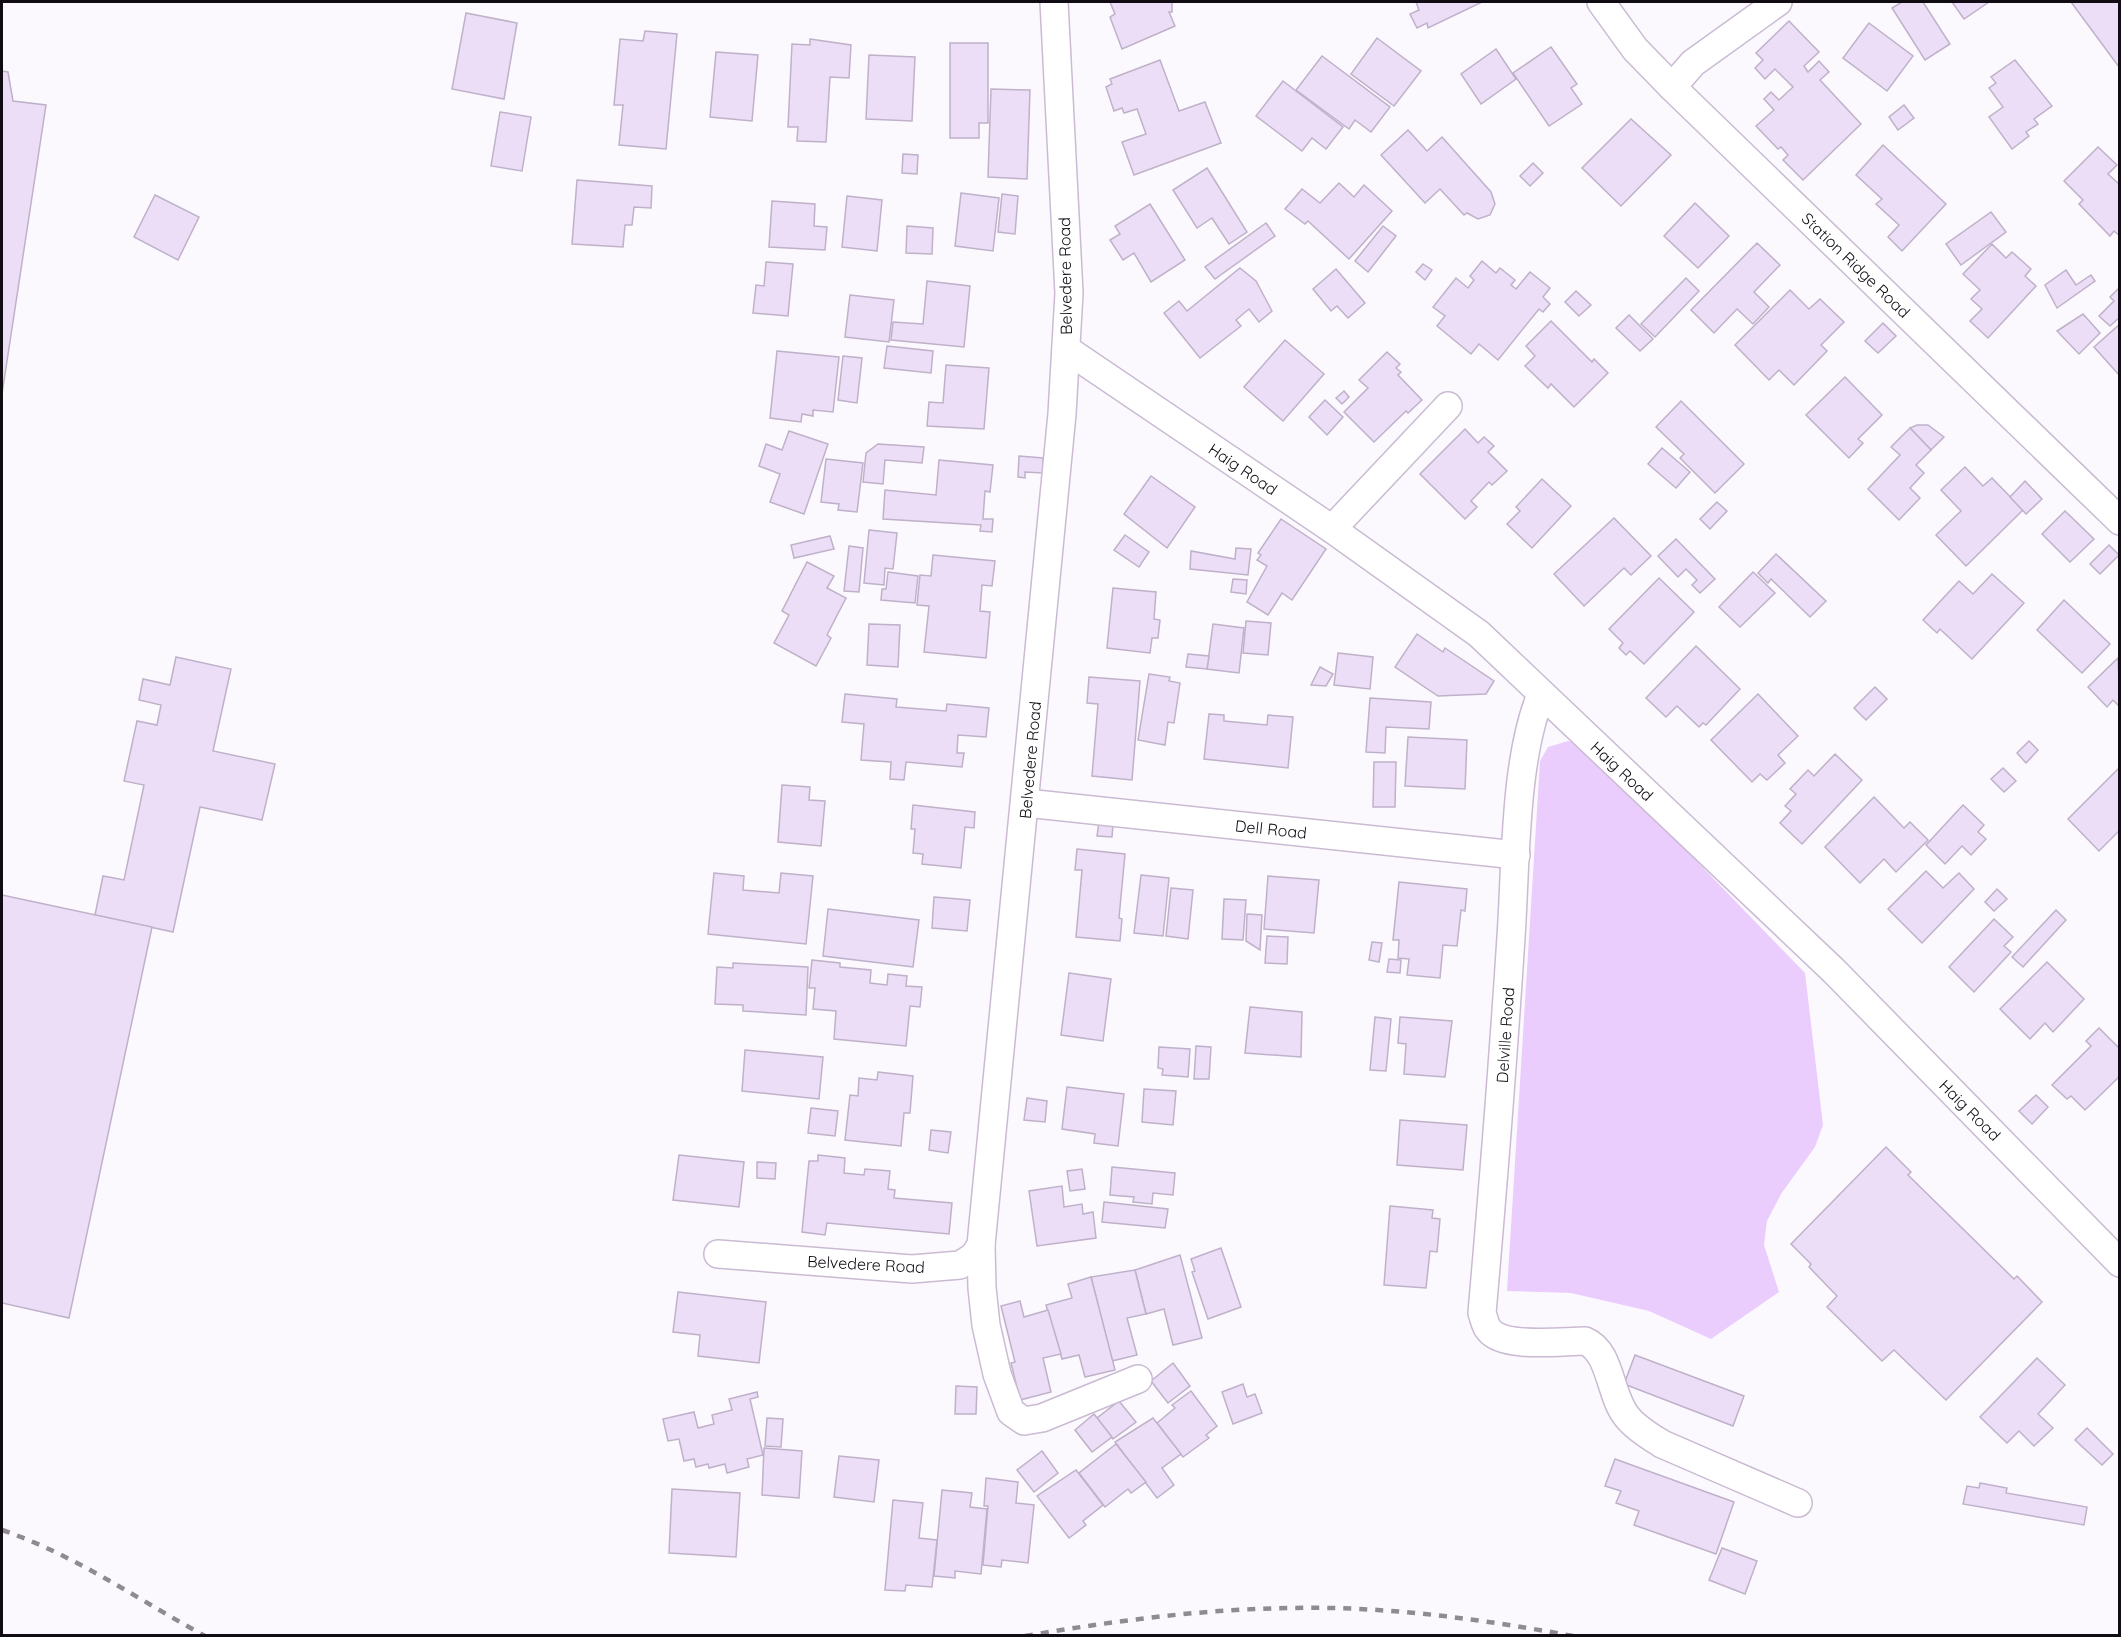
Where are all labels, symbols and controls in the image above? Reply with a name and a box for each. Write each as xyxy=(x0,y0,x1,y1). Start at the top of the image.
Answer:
street label: Station Ridge Road xyxy=(1798,208,1914,322)
street label: Belvedere Road xyxy=(1054,217,1076,335)
street label: Haig Road xyxy=(1205,439,1281,499)
street label: Belvedere Road xyxy=(1015,700,1045,820)
street label: Haig Road xyxy=(1586,737,1658,805)
street label: Dell Road xyxy=(1234,815,1308,843)
street label: Delville Road xyxy=(1492,986,1518,1084)
street label: Haig Road xyxy=(1935,1075,2005,1145)
street label: Belvedere Road xyxy=(807,1251,925,1277)

